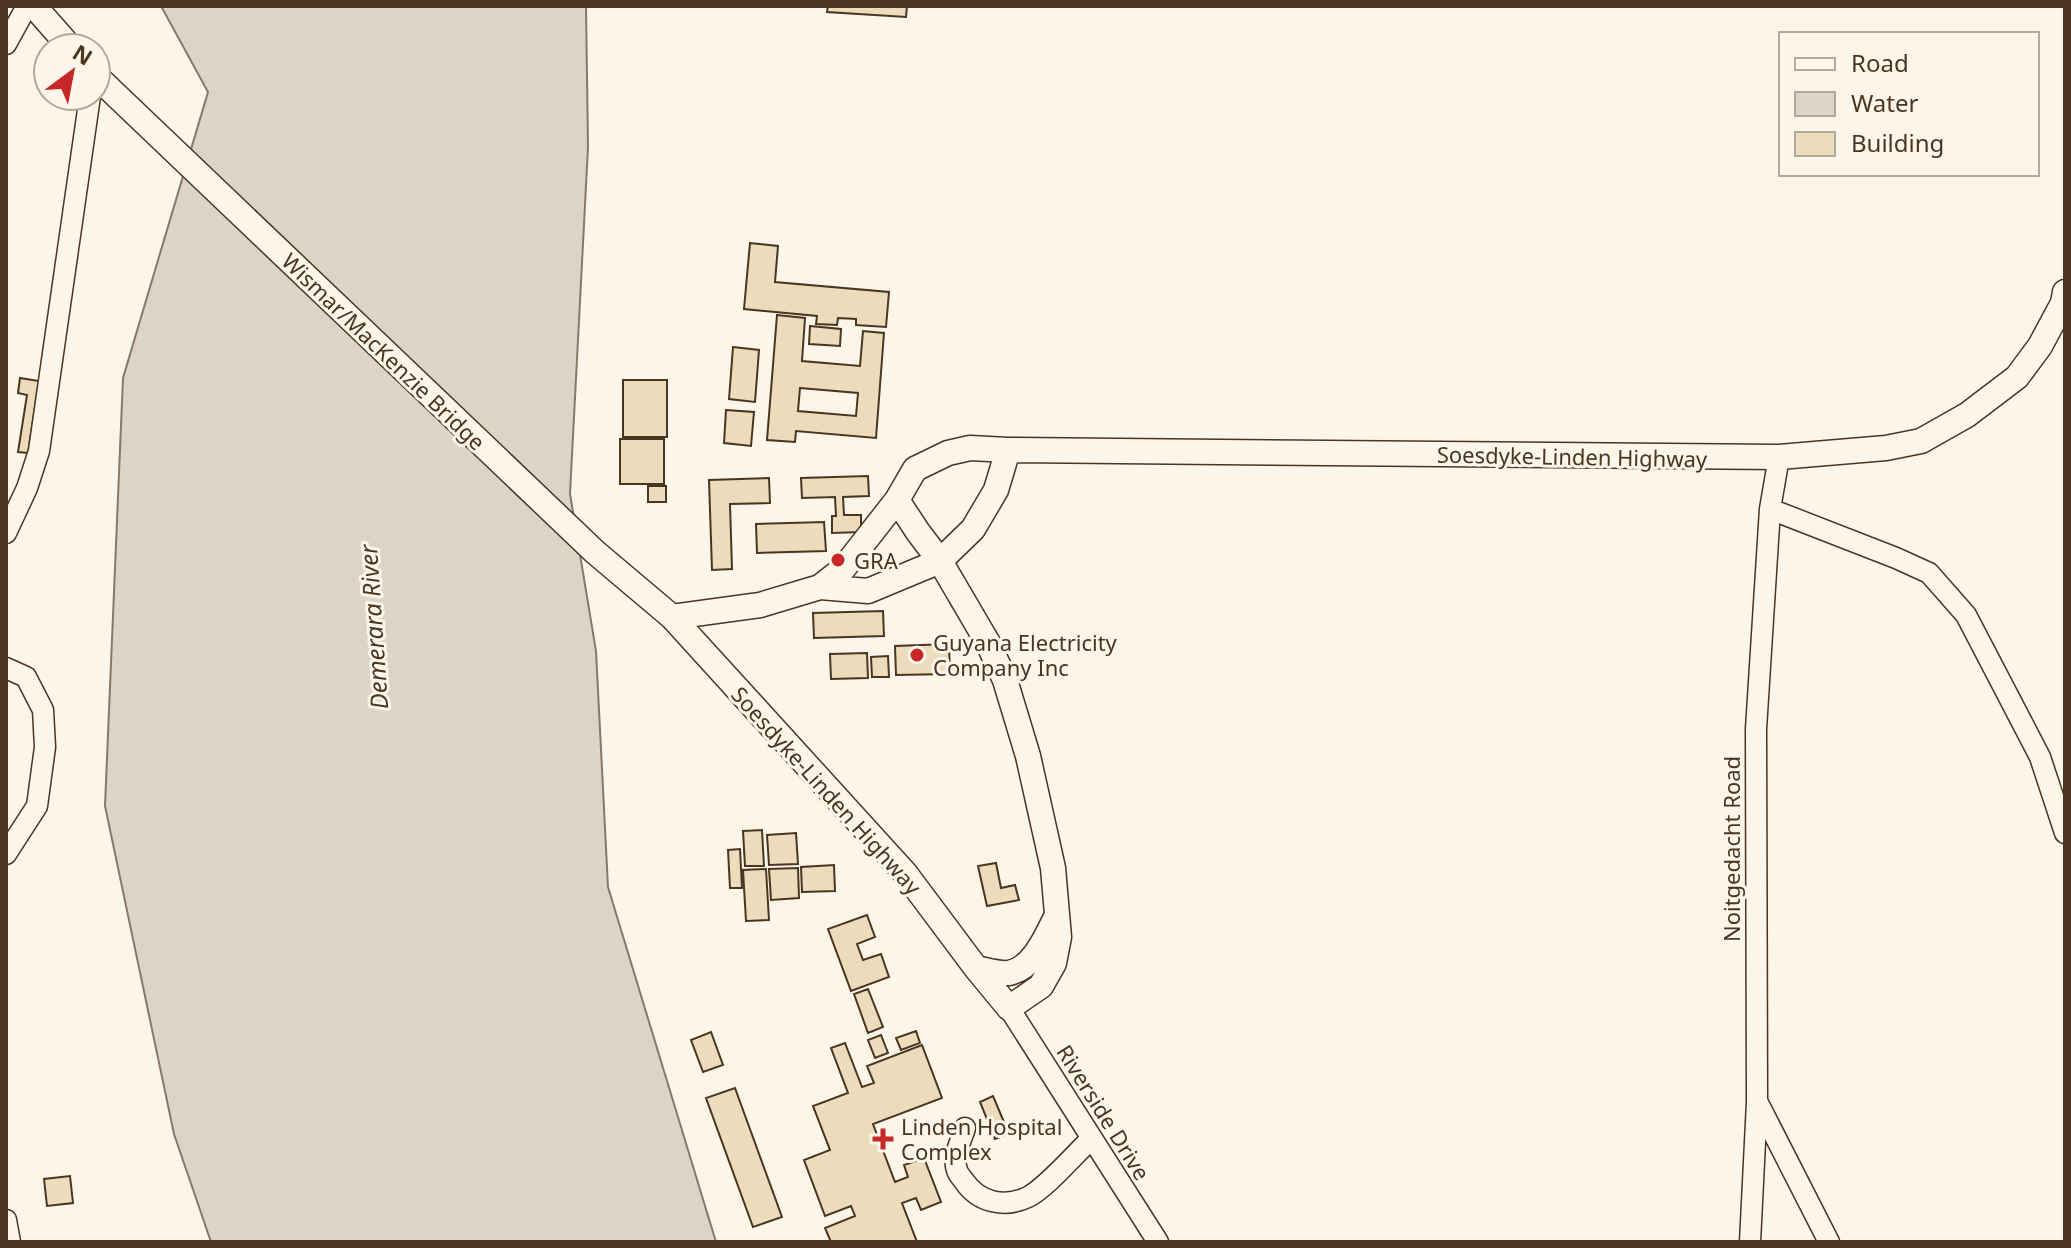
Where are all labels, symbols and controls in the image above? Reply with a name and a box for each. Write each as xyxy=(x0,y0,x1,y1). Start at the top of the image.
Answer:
north arrow xyxy=(32,32,112,112)
legend xyxy=(1779,32,2039,176)
text: N xyxy=(68,37,99,72)
text: Road xyxy=(1851,46,1909,79)
text: Water xyxy=(1851,86,1919,119)
text: Building xyxy=(1851,126,1944,159)
street label: Wismar/MacKenzie Bridge xyxy=(276,246,492,456)
street label: Soesdyke-Linden Highway xyxy=(1437,439,1708,473)
water label: Demerara River xyxy=(351,542,395,711)
place label: GRA xyxy=(854,545,899,575)
marker: GRA xyxy=(829,551,847,569)
place label: Guyana Electricity Company Inc xyxy=(933,627,1118,682)
marker: Guyana Electricity Company Inc xyxy=(908,646,926,664)
street label: Soesdyke-Linden Highway xyxy=(725,680,929,901)
street label: Noitgedacht Road xyxy=(1716,756,1746,942)
street label: Riverside Drive xyxy=(1050,1039,1158,1185)
place label: Linden Hospital Complex xyxy=(901,1111,1062,1166)
marker: Linden Hospital Complex xyxy=(872,1128,894,1150)

